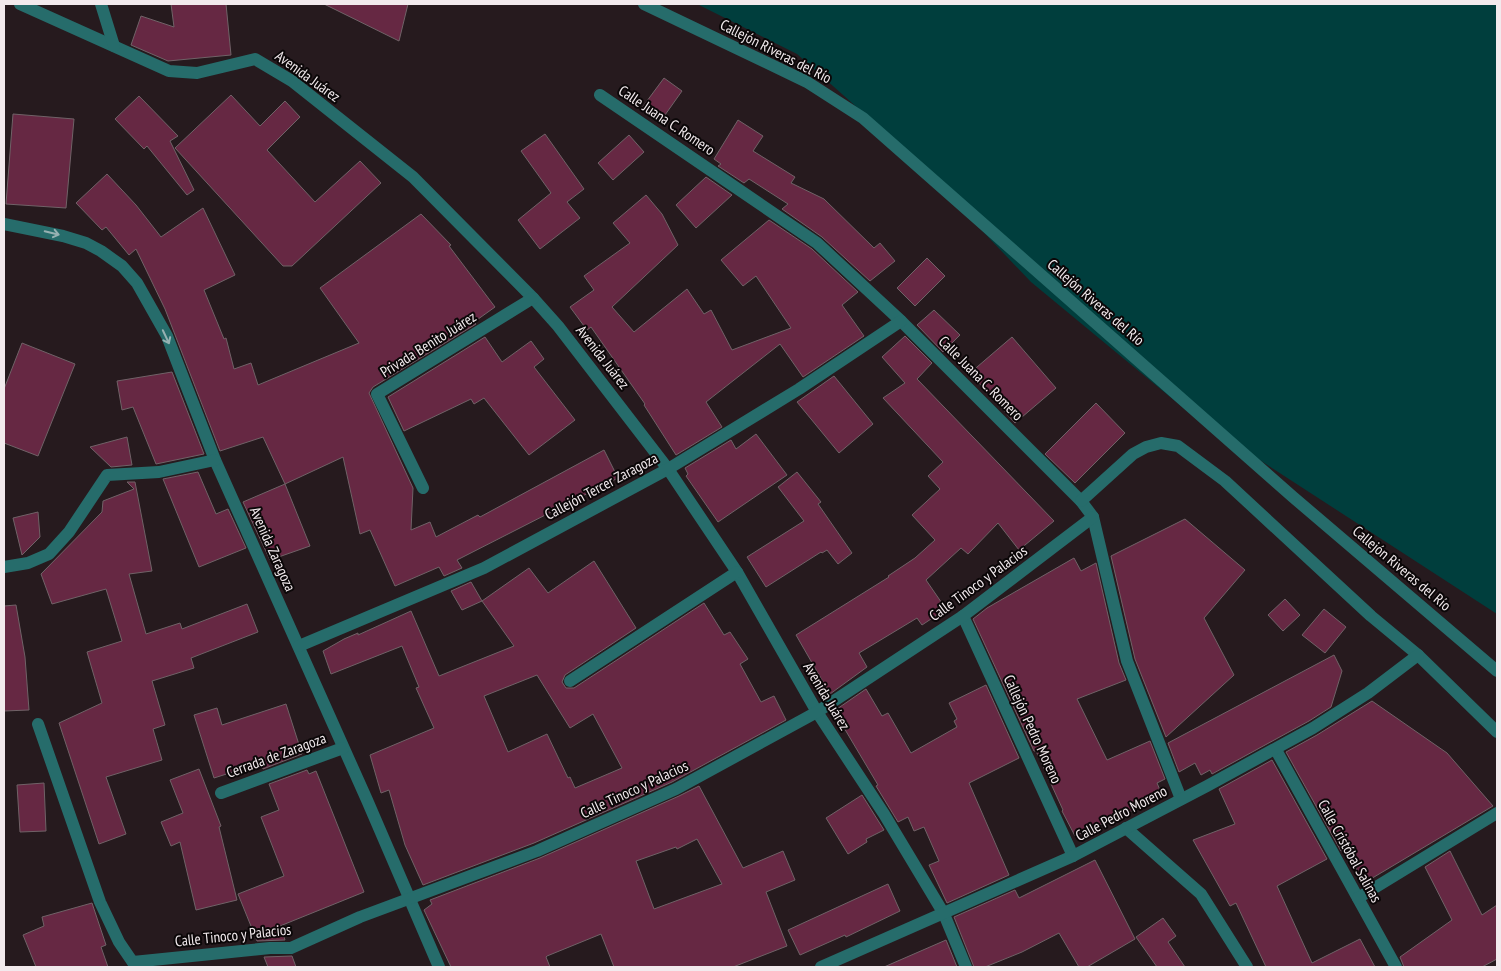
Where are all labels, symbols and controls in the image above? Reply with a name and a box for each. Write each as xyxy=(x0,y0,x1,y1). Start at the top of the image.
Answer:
street label: Callejón Riveras del Río xyxy=(717,15,835,87)
street label: Avenida Juárez xyxy=(272,46,344,106)
street label: Calle Juana C. Romero xyxy=(615,81,719,159)
one-way arrow xyxy=(43,229,59,238)
street label: Callejón Riveras del Río xyxy=(1044,255,1148,349)
street label: Privada Benito Juárez xyxy=(376,307,480,381)
street label: Avenida Juárez xyxy=(572,321,634,393)
one-way arrow xyxy=(162,329,171,344)
street label: Calle Juana C. Romero xyxy=(935,332,1027,424)
street label: Callejón Tercer Zaragoza xyxy=(541,448,661,524)
street label: Avenida Zaragoza xyxy=(246,504,300,594)
street label: Callejón Riveras del Río xyxy=(1349,521,1455,615)
street label: Calle Tinoco y Palacios xyxy=(925,541,1031,625)
street label: Avenida Juárez xyxy=(799,659,855,733)
street label: Callejón Pedro Moreno xyxy=(1000,672,1066,786)
street label: Cerrada de Zaragoza xyxy=(224,728,328,782)
street label: Calle Tinoco y Palacios xyxy=(577,756,691,822)
street label: Calle Pedro Moreno xyxy=(1072,781,1170,845)
street label: Calle Cristóbal Salinas xyxy=(1314,796,1386,906)
street label: Calle Tinoco y Palacios xyxy=(174,919,292,951)

